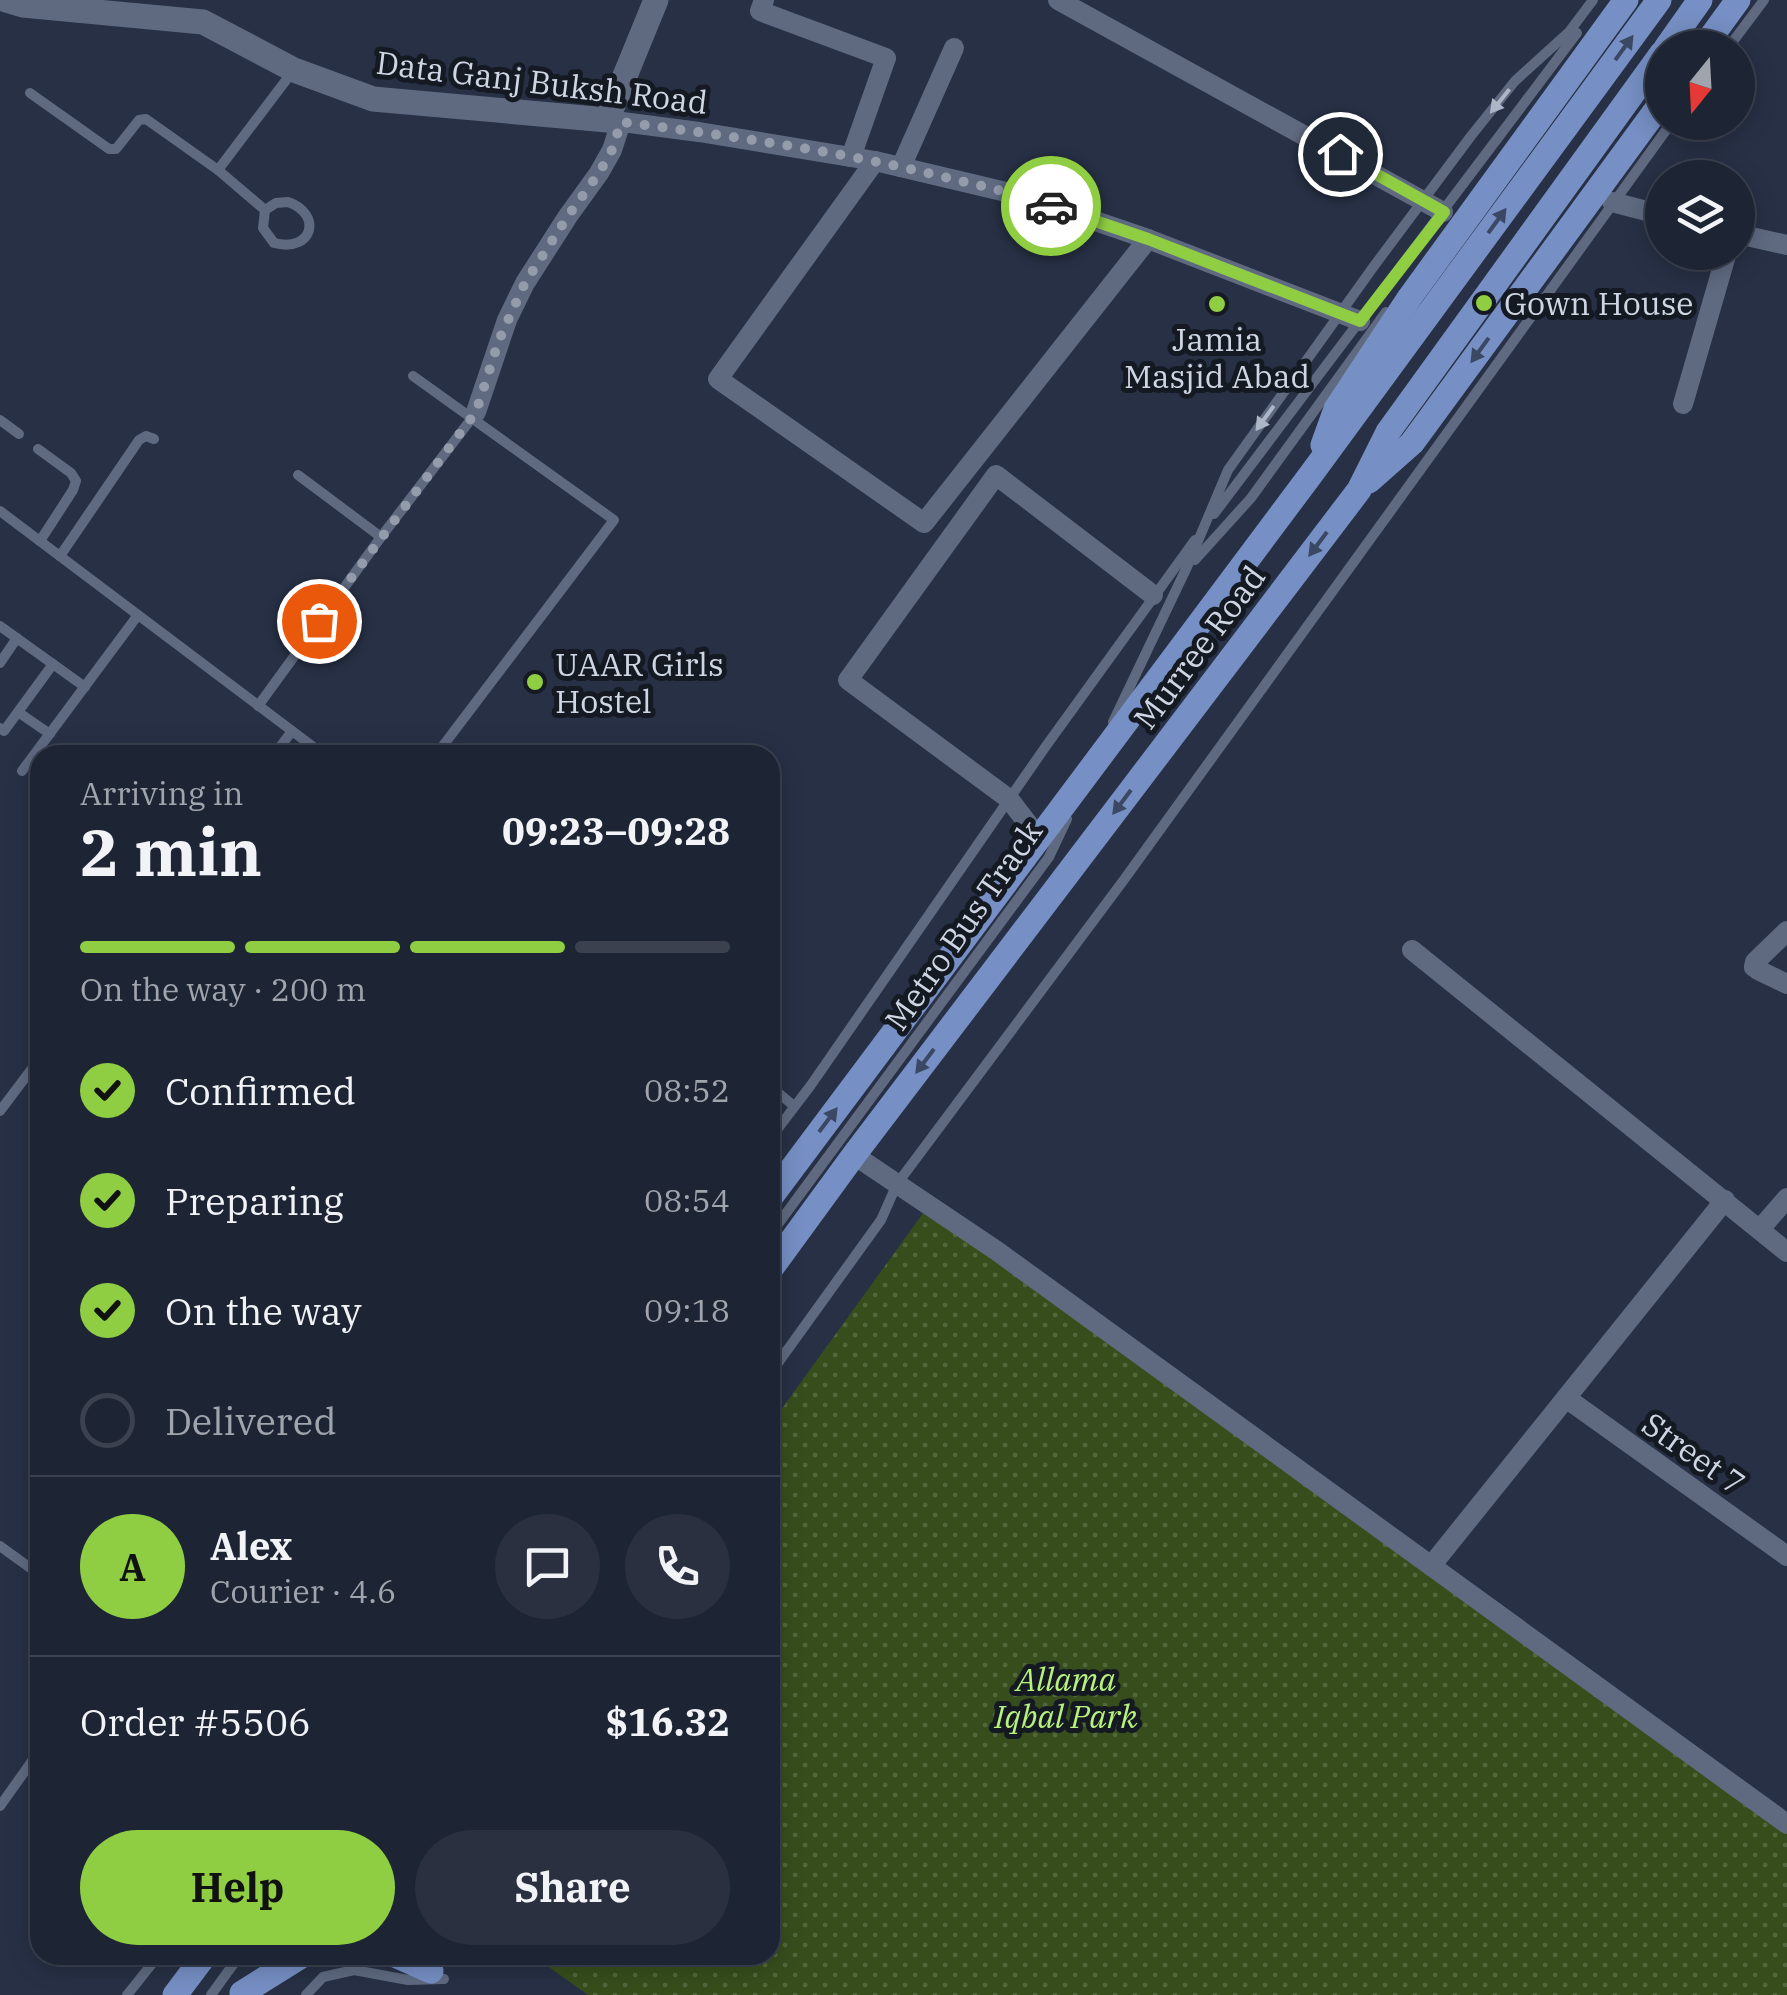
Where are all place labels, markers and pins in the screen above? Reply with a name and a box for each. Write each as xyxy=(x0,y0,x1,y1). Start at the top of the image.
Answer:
pin xyxy=(1298,112,1383,197)
place label: Gown House xyxy=(1504,282,1693,324)
marker: Gown House xyxy=(1473,292,1495,314)
marker: Jamia Masjid Abad xyxy=(1206,293,1228,315)
place label: Jamia Masjid Abad xyxy=(1124,318,1310,397)
pin xyxy=(277,579,362,664)
place label: UAAR Girls Hostel xyxy=(555,643,724,722)
marker: UAAR Girls Hostel xyxy=(524,671,546,693)

